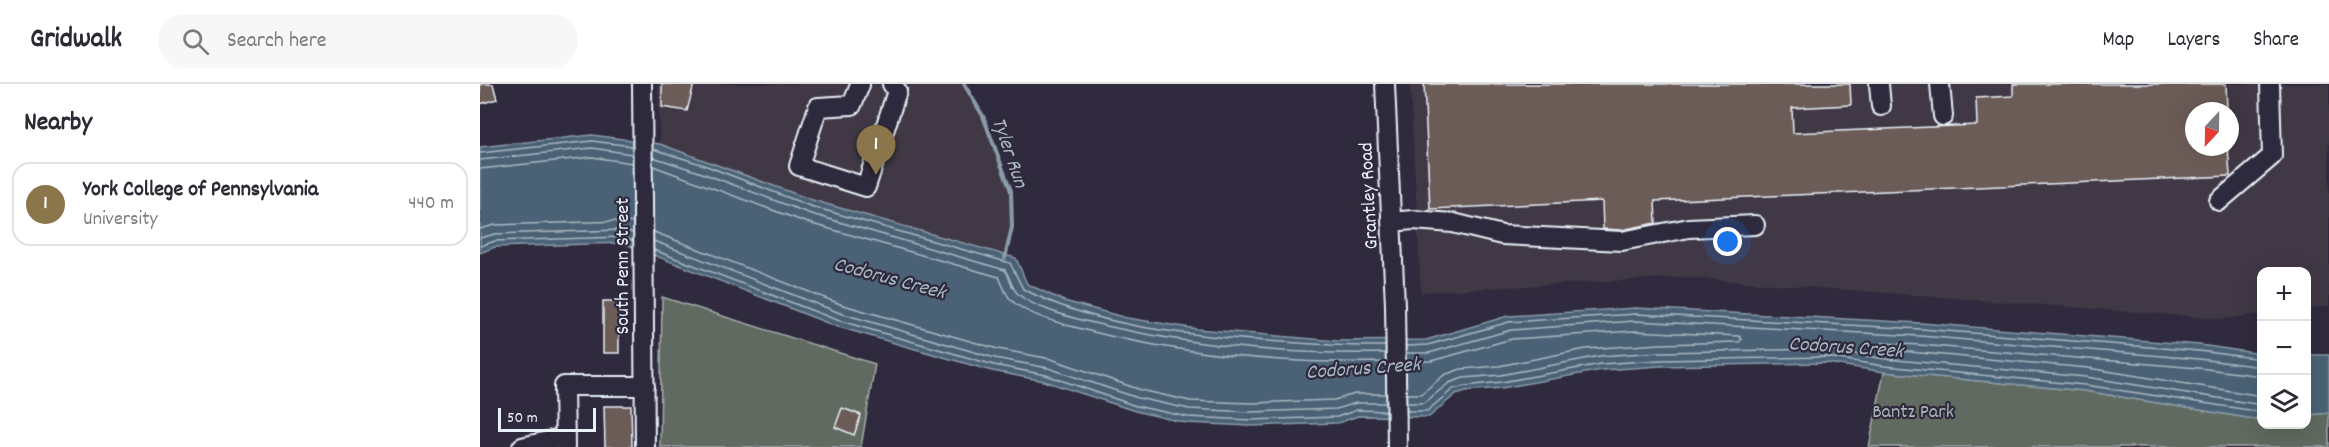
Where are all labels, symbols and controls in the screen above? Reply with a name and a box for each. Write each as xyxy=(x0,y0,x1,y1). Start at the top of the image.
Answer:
search box xyxy=(158,14,578,68)
text: Gridwalk xyxy=(30,21,122,61)
icon: search xyxy=(179,25,212,58)
text: Search here xyxy=(227,26,327,57)
text: Map xyxy=(2103,26,2134,56)
text: Layers xyxy=(2167,26,2220,56)
text: Share xyxy=(2253,26,2299,56)
north arrow xyxy=(2185,102,2239,156)
text: Nearby xyxy=(24,105,92,142)
water label: Tyler Run xyxy=(982,114,1035,193)
pin: 1 xyxy=(856,126,896,175)
street label: Grantley Road xyxy=(1353,142,1387,250)
text: York College of Pennsylvania xyxy=(83,175,318,206)
text: 1 xyxy=(43,190,48,218)
text: 440 m xyxy=(408,190,454,218)
street label: South Penn Street xyxy=(610,198,638,335)
text: University xyxy=(83,206,158,234)
your location xyxy=(1713,227,1742,256)
water label: Codorus Creek xyxy=(830,251,951,310)
map controls xyxy=(2257,267,2311,429)
button: + xyxy=(2257,267,2311,321)
button: − xyxy=(2257,321,2311,375)
water label: Codorus Creek xyxy=(1788,330,1906,368)
water label: Codorus Creek xyxy=(1305,351,1424,389)
button: layers xyxy=(2257,375,2311,429)
park label: Bantz Park xyxy=(1872,399,1954,427)
scale bar xyxy=(498,405,596,432)
text: 50 m xyxy=(507,407,538,430)

